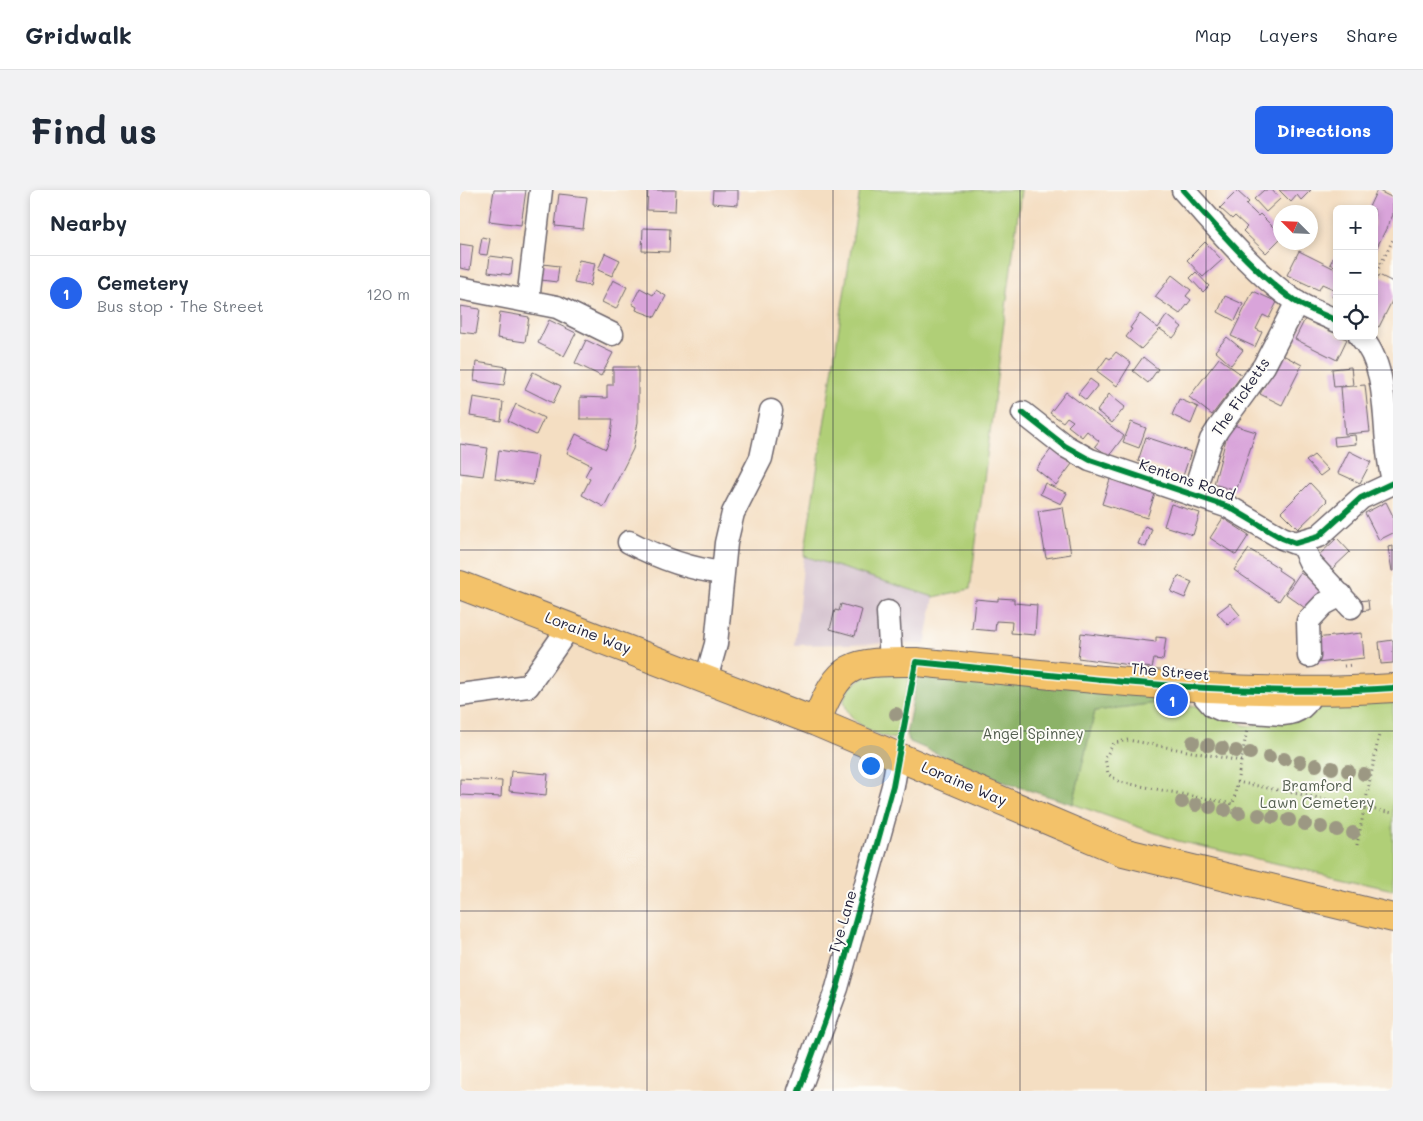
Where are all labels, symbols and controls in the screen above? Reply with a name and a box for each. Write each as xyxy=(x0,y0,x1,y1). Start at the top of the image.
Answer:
text: Gridwalk xyxy=(25,19,132,50)
text: Map xyxy=(1195,23,1231,47)
text: Layers xyxy=(1259,23,1318,47)
text: Share xyxy=(1346,23,1398,47)
button: Directions xyxy=(1255,106,1393,154)
text: Find us xyxy=(30,107,157,153)
north arrow xyxy=(1273,205,1318,250)
map controls xyxy=(1333,205,1378,340)
button: + xyxy=(1333,205,1378,250)
text: Nearby xyxy=(50,209,127,236)
button: − xyxy=(1333,250,1378,295)
text: Cemetery xyxy=(97,270,189,295)
text: 1 xyxy=(62,283,70,304)
text: 120 m xyxy=(366,283,410,304)
text: Bus stop · The Street xyxy=(97,295,264,316)
button: locate xyxy=(1333,295,1378,340)
street label: The Ficketts xyxy=(1207,353,1274,440)
street label: Kentons Road xyxy=(1137,453,1238,505)
street label: Loraine Way xyxy=(542,606,635,658)
street label: The Street xyxy=(1130,658,1210,684)
pin: 1 xyxy=(1156,681,1188,719)
park label: Angel Spinney xyxy=(982,723,1084,743)
your location xyxy=(858,753,884,779)
street label: Loraine Way xyxy=(919,756,1010,810)
park label: Bramford Lawn Cemetery xyxy=(1260,775,1374,812)
street label: Tye Lane xyxy=(823,888,861,956)

